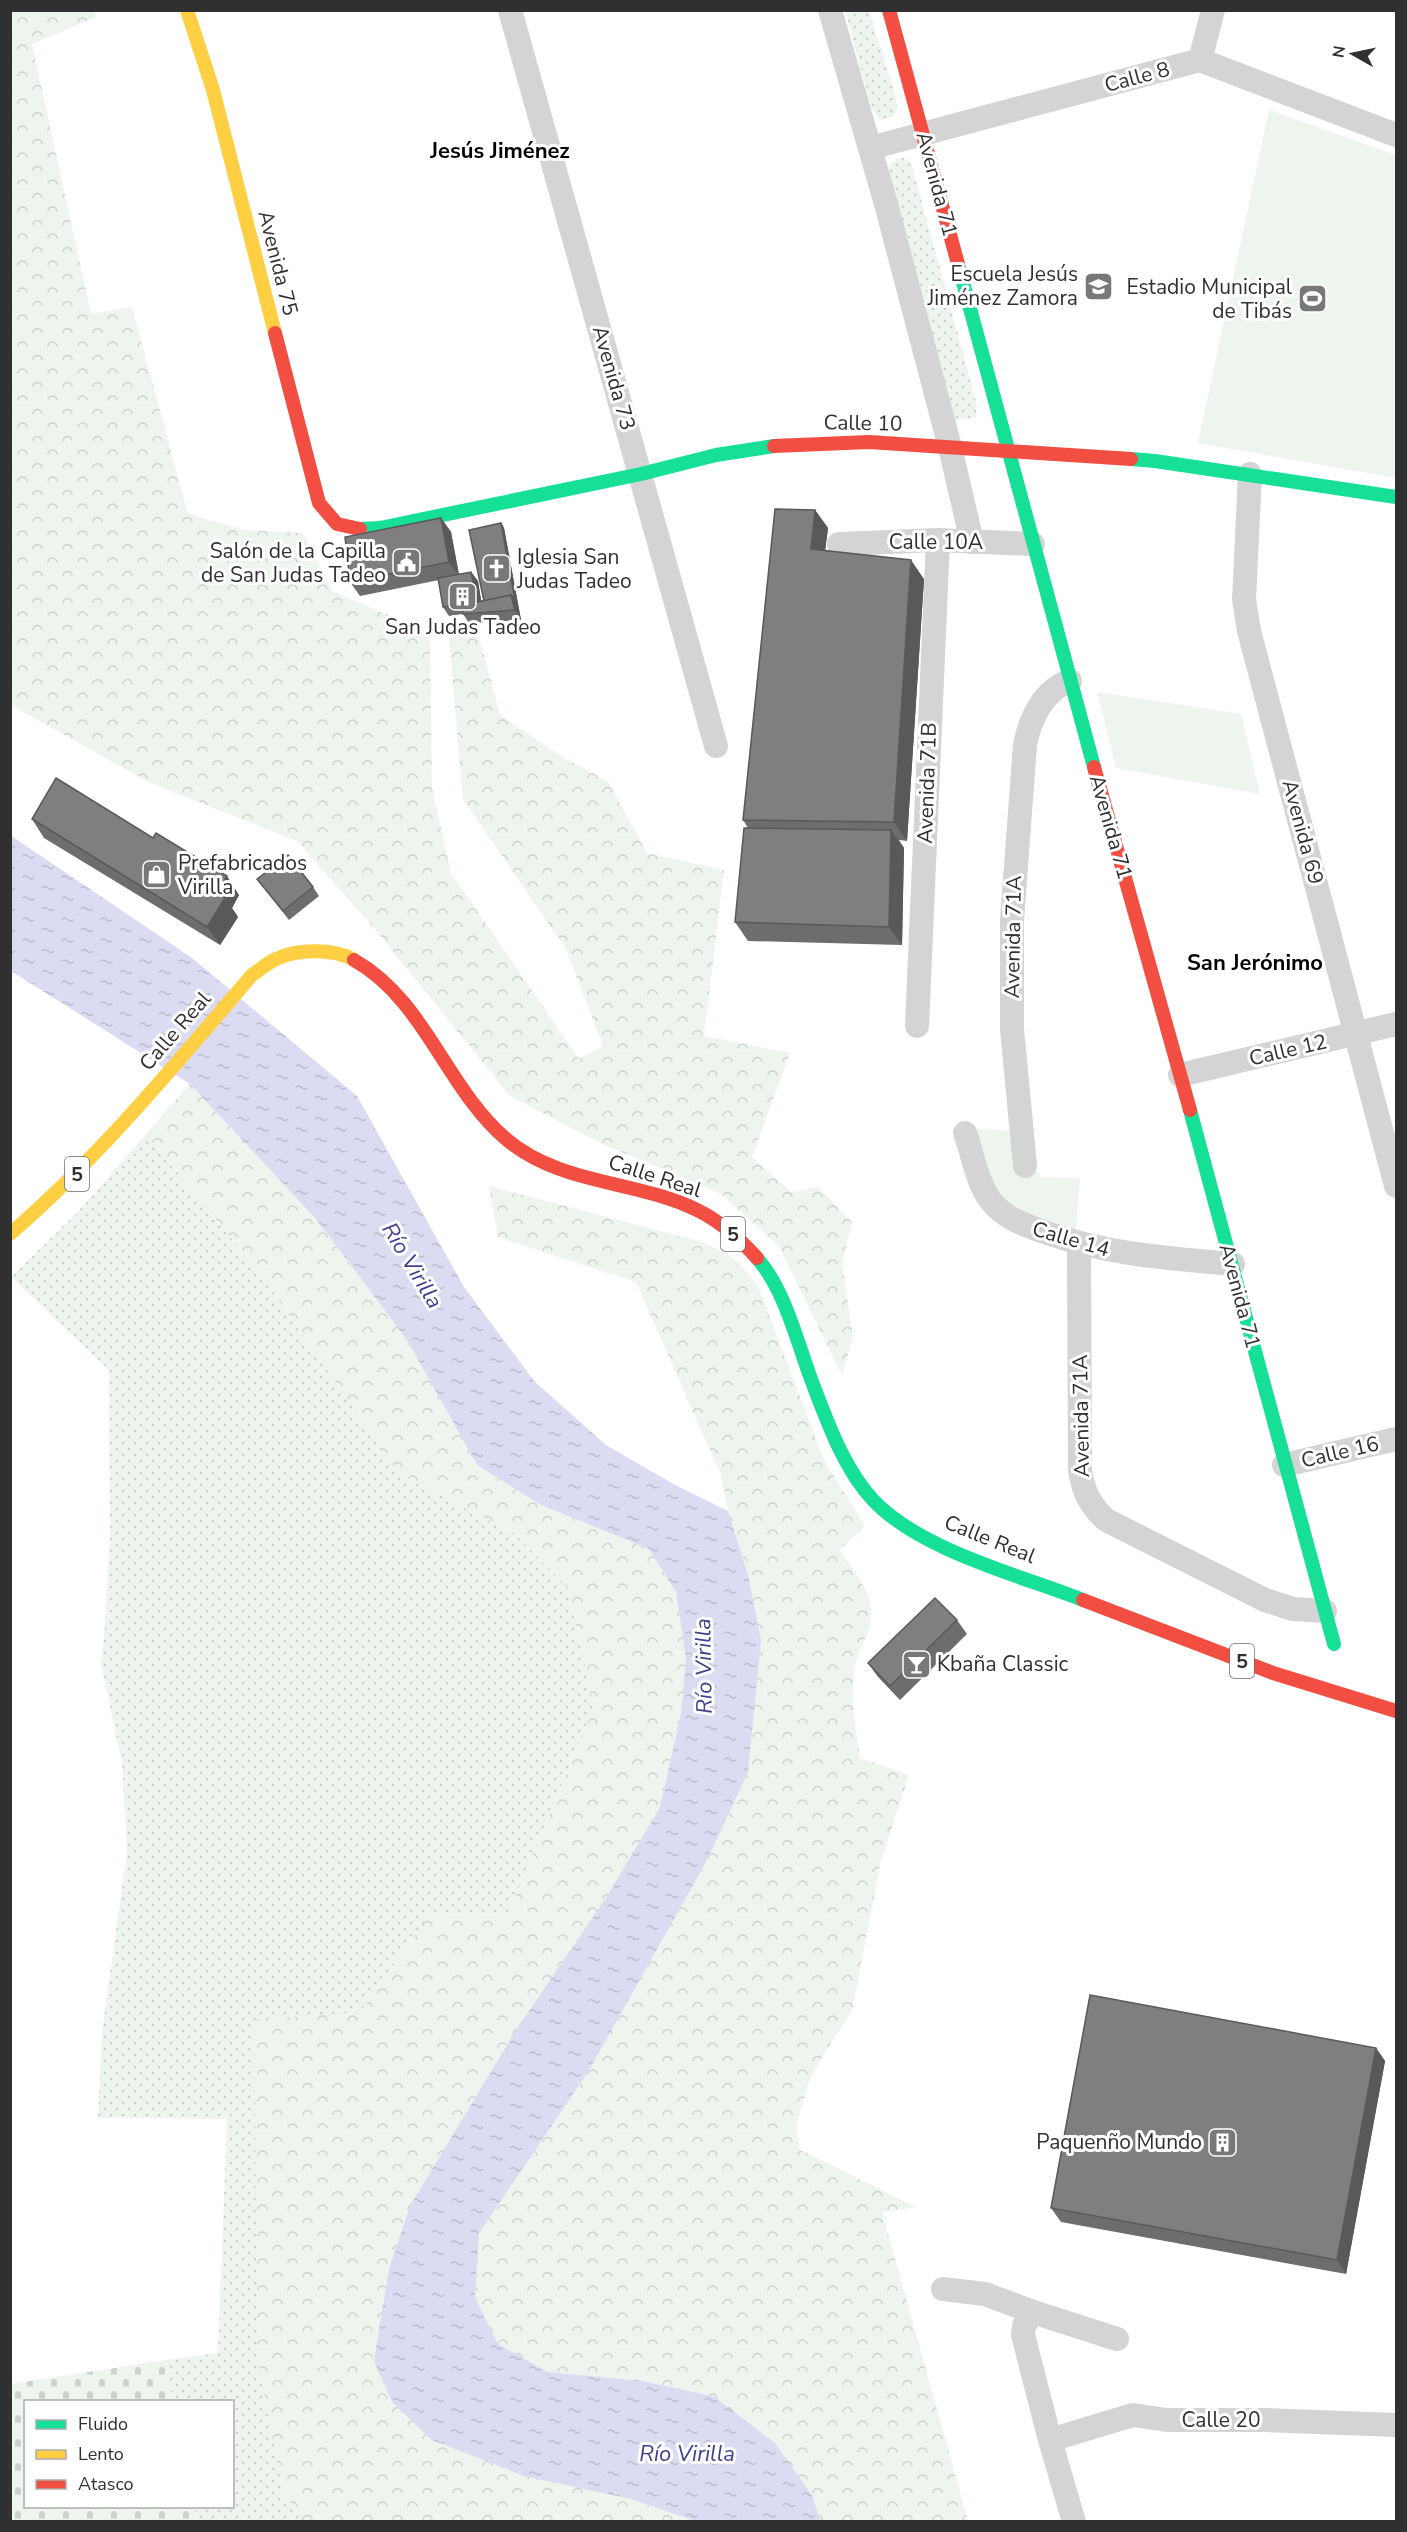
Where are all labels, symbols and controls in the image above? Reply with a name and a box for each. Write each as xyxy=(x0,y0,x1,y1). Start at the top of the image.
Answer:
north arrow xyxy=(1323,24,1383,84)
text: N xyxy=(1327,44,1351,59)
street label: Calle 8 xyxy=(1101,55,1173,99)
street label: Avenida 71 xyxy=(910,129,964,239)
district label: Jesús Jiménez xyxy=(429,136,570,166)
street label: Avenida 75 xyxy=(251,208,305,318)
place label: Escuela Jesús Jiménez Zamora xyxy=(927,260,1078,312)
school or university icon: Escuela Jesús Jiménez Zamora xyxy=(1083,270,1115,302)
place label: Estadio Municipal de Tibás xyxy=(1127,273,1293,325)
sports icon: Estadio Municipal de Tibás xyxy=(1297,283,1329,315)
street label: Avenida 73 xyxy=(586,323,642,433)
street label: Calle 10 xyxy=(823,408,903,438)
street label: Calle 10A xyxy=(889,528,983,556)
place label: Salón de la Capilla de San Judas Tadeo xyxy=(201,537,386,589)
place label: Iglesia San Judas Tadeo xyxy=(516,543,632,595)
public building icon: Salón de la Capilla de San Judas Tadeo xyxy=(391,547,423,579)
church icon: Iglesia San Judas Tadeo xyxy=(480,553,512,585)
building icon: San Judas Tadeo xyxy=(447,580,479,612)
place label: San Judas Tadeo xyxy=(385,613,541,641)
street label: Avenida 71B xyxy=(911,722,943,844)
street label: Avenida 71 xyxy=(1083,772,1139,882)
street label: Avenida 69 xyxy=(1276,777,1330,887)
place label: Prefabricados Virilla xyxy=(177,849,307,901)
shop icon: Prefabricados Virilla xyxy=(141,859,173,891)
street label: Avenida 71A xyxy=(998,875,1028,999)
district label: San Jerónimo xyxy=(1187,948,1323,978)
street label: Calle Real xyxy=(133,985,218,1076)
street label: Calle 12 xyxy=(1246,1027,1330,1073)
street label: Calle Real xyxy=(605,1148,706,1204)
road number: 5 xyxy=(65,1157,89,1191)
street label: Calle 14 xyxy=(1029,1215,1113,1263)
water label: Río Virilla xyxy=(375,1217,450,1314)
road number: 5 xyxy=(721,1217,745,1251)
street label: Avenida 71 xyxy=(1213,1241,1267,1351)
street label: Avenida 71A xyxy=(1066,1354,1096,1478)
street label: Calle 16 xyxy=(1298,1429,1382,1475)
street label: Calle Real xyxy=(940,1508,1041,1570)
water label: Río Virilla xyxy=(688,1618,720,1714)
road number: 5 xyxy=(1230,1644,1254,1678)
bar icon: Kbaña Classic xyxy=(900,1648,932,1680)
place label: Kbaña Classic xyxy=(937,1650,1069,1678)
building icon: Paquenño Mundo xyxy=(1207,2126,1239,2158)
place label: Paquenño Mundo xyxy=(1036,2128,1202,2156)
legend xyxy=(24,2400,234,2508)
street label: Calle 20 xyxy=(1181,2406,1261,2434)
text: Fluido xyxy=(78,2412,128,2436)
water label: Río Virilla xyxy=(639,2439,735,2469)
text: Lento xyxy=(78,2442,124,2466)
text: Atasco xyxy=(78,2472,134,2496)

